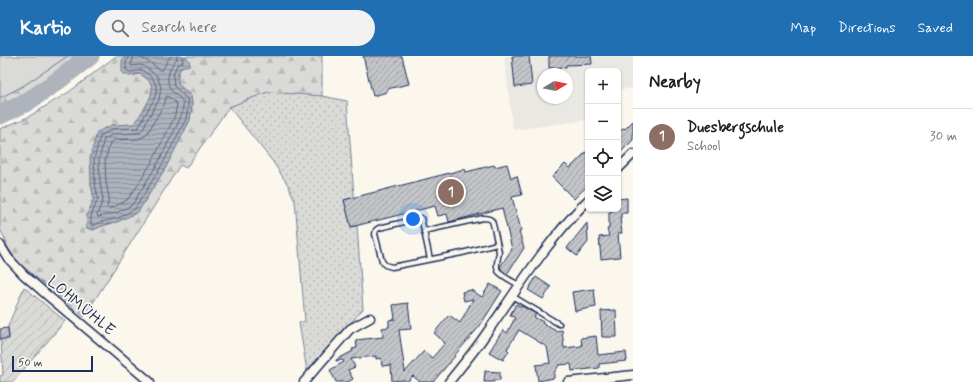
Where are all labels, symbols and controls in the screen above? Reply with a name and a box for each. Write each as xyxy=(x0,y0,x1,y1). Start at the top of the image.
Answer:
search box xyxy=(95,10,375,46)
text: Kartio xyxy=(20,16,71,41)
icon: search xyxy=(109,17,131,39)
text: Search here xyxy=(141,18,217,38)
text: Map xyxy=(790,19,816,37)
text: Directions xyxy=(838,19,896,37)
text: Saved xyxy=(918,19,953,37)
north arrow xyxy=(537,68,573,104)
map controls xyxy=(585,68,621,212)
button: + xyxy=(585,68,621,104)
text: Nearby xyxy=(649,71,701,93)
button: − xyxy=(585,104,621,140)
text: Duesbergschule xyxy=(687,118,784,138)
text: 1 xyxy=(659,128,665,145)
text: 30 m xyxy=(930,128,957,145)
text: School xyxy=(687,138,721,155)
button: locate xyxy=(585,140,621,176)
button: layers xyxy=(585,176,621,212)
pin: 1 xyxy=(438,177,464,207)
your location xyxy=(403,209,423,229)
street label: LOHMÜHLE xyxy=(43,271,119,341)
scale bar xyxy=(12,354,93,373)
text: 50 m xyxy=(18,356,43,370)

